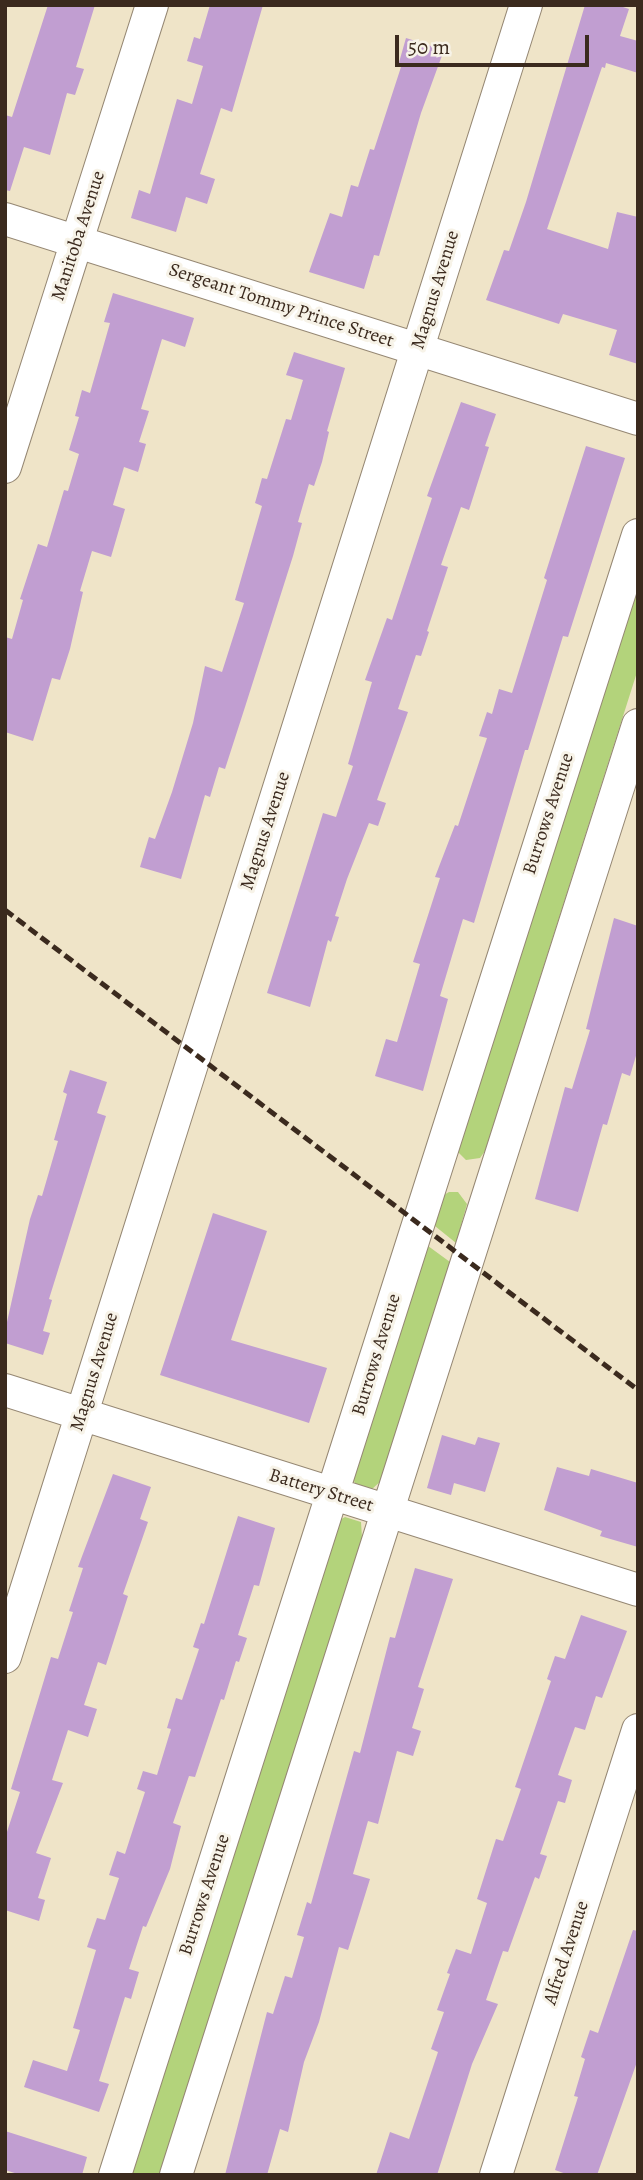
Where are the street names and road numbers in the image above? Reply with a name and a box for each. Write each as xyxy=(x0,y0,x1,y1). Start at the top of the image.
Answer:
street label: Manitoba Avenue xyxy=(47,168,111,304)
street label: Magnus Avenue xyxy=(407,228,465,352)
street label: Sergeant Tommy Prince Street xyxy=(166,259,396,353)
street label: Burrows Avenue xyxy=(519,750,579,878)
street label: Magnus Avenue xyxy=(236,769,296,893)
street label: Burrows Avenue xyxy=(348,1291,406,1419)
street label: Magnus Avenue xyxy=(66,1310,124,1434)
street label: Battery Street xyxy=(266,1464,376,1518)
street label: Burrows Avenue xyxy=(175,1831,235,1959)
street label: Alfred Avenue xyxy=(540,1898,594,2008)

